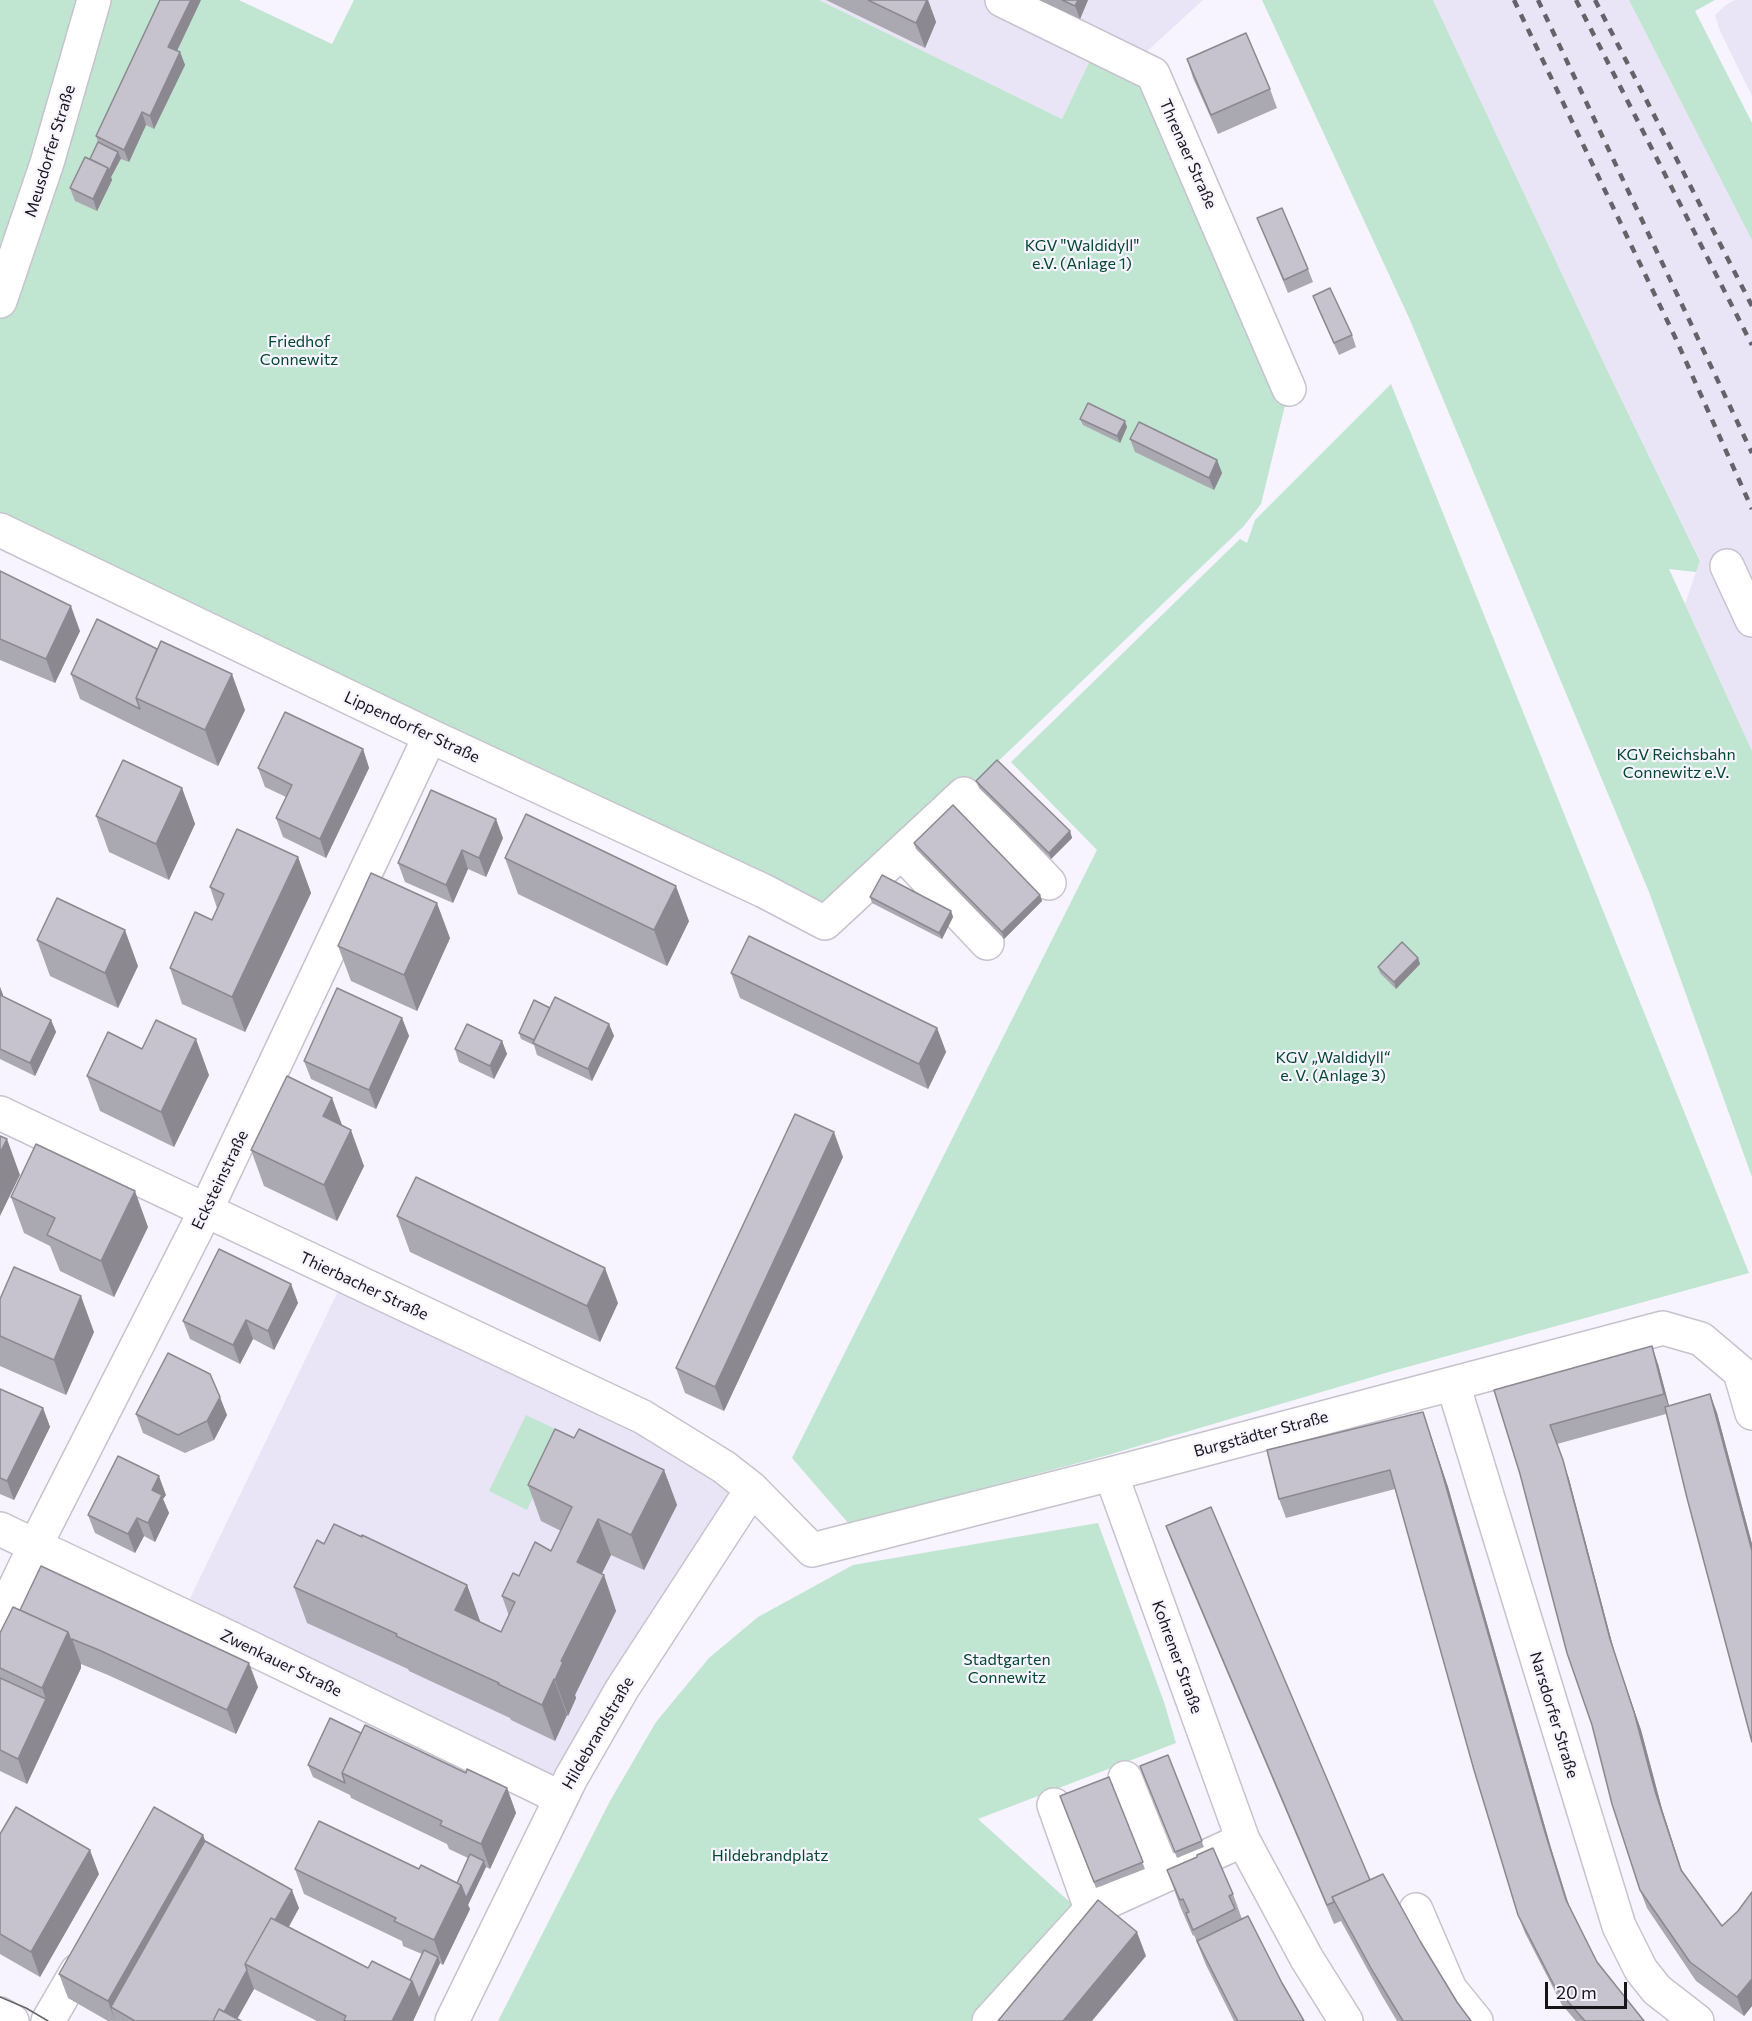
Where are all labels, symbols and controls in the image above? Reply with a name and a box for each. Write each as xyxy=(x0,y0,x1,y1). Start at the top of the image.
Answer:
street label: Meusdorfer Straße xyxy=(21,82,79,220)
street label: Threnaer Straße xyxy=(1155,96,1221,212)
park label: KGV "Waldidyll" e.V. (Anlage 1) xyxy=(1025,236,1139,274)
park label: Friedhof Connewitz xyxy=(260,332,338,370)
street label: Lippendorfer Straße xyxy=(341,687,483,767)
park label: KGV Reichsbahn Connewitz e.V. xyxy=(1616,745,1736,783)
park label: KGV „Waldidyll“ e. V. (Anlage 3) xyxy=(1276,1048,1390,1086)
street label: Ecksteinstraße xyxy=(188,1127,252,1233)
street label: Thierbacher Straße xyxy=(297,1248,431,1324)
street label: Burgstädter Straße xyxy=(1192,1407,1330,1461)
street label: Kohrener Straße xyxy=(1148,1598,1206,1716)
street label: Zwenkauer Straße xyxy=(217,1625,345,1701)
street label: Narsdorfer Straße xyxy=(1526,1649,1582,1781)
park label: Stadtgarten Connewitz xyxy=(963,1650,1051,1688)
street label: Hildebrandstraße xyxy=(558,1673,638,1793)
park label: Hildebrandplatz xyxy=(712,1846,828,1866)
scale bar xyxy=(1548,1970,1630,2008)
text: 20 m xyxy=(1556,1981,1597,2003)

